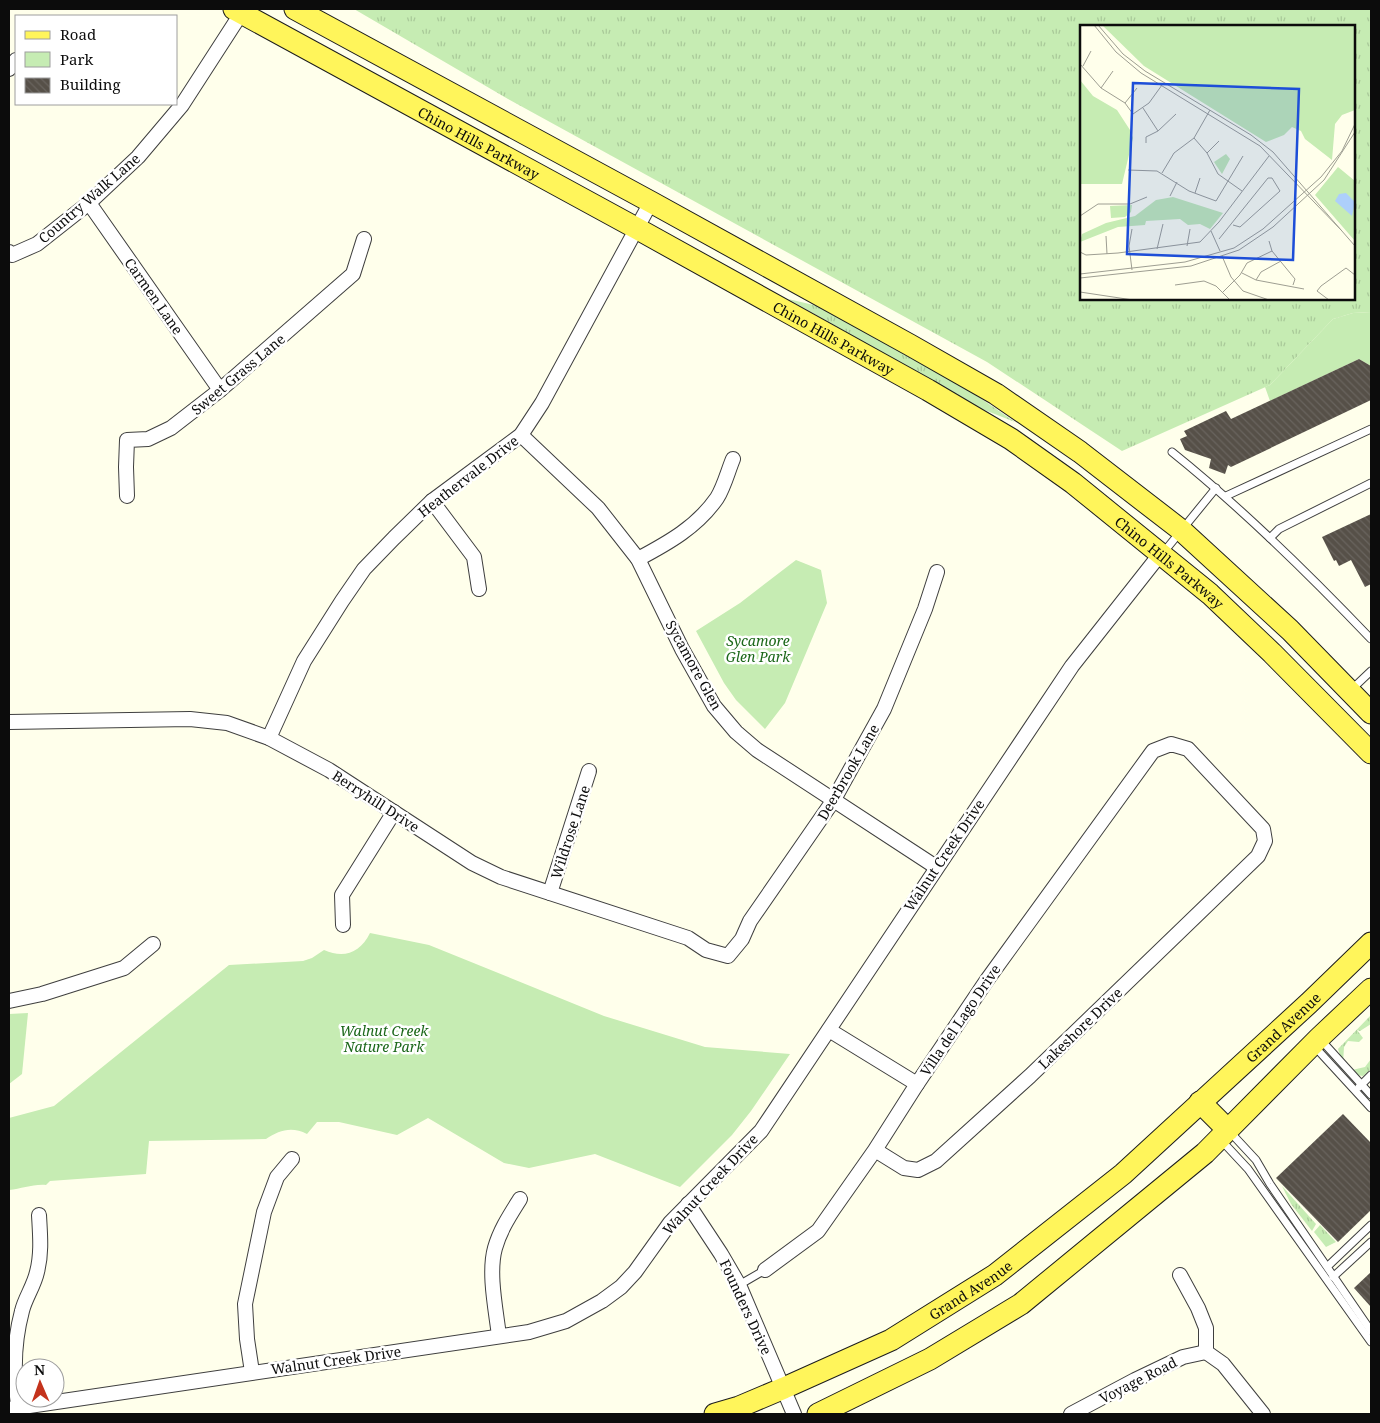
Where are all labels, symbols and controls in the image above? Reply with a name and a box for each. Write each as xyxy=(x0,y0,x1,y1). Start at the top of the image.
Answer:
legend xyxy=(15,15,178,105)
text: Road xyxy=(60,24,96,44)
inset map xyxy=(1080,25,1355,300)
text: Park xyxy=(60,49,94,69)
text: Building xyxy=(60,74,121,94)
street label: Chino Hills Parkway xyxy=(415,102,543,183)
street label: Country Walk Lane xyxy=(34,149,144,247)
street label: Carmen Lane xyxy=(121,254,187,338)
street label: Chino Hills Parkway xyxy=(770,297,898,379)
street label: Sweet Grass Lane xyxy=(187,329,289,419)
street label: Heathervale Drive xyxy=(414,431,522,521)
street label: Chino Hills Parkway xyxy=(1111,511,1229,612)
street label: Sycamore Glen xyxy=(661,617,727,713)
park label: Sycamore Glen Park xyxy=(726,631,791,666)
street label: Deerbrook Lane xyxy=(813,720,883,824)
street label: Berryhill Drive xyxy=(329,766,423,836)
street label: Wildrose Lane xyxy=(546,783,594,881)
street label: Walnut Creek Drive xyxy=(899,795,989,915)
street label: Villa del Lago Drive xyxy=(916,960,1004,1080)
street label: Lakeshore Drive xyxy=(1034,983,1126,1073)
street label: Grand Avenue xyxy=(1241,988,1324,1066)
park label: Walnut Creek Nature Park xyxy=(340,1021,429,1056)
street label: Walnut Creek Drive xyxy=(658,1130,762,1238)
street label: Founders Drive xyxy=(716,1256,776,1358)
street label: Grand Avenue xyxy=(925,1256,1016,1324)
street label: Walnut Creek Drive xyxy=(270,1341,402,1379)
street label: Voyage Road xyxy=(1096,1352,1180,1408)
north arrow xyxy=(15,1358,65,1408)
text: N xyxy=(34,1360,45,1379)

